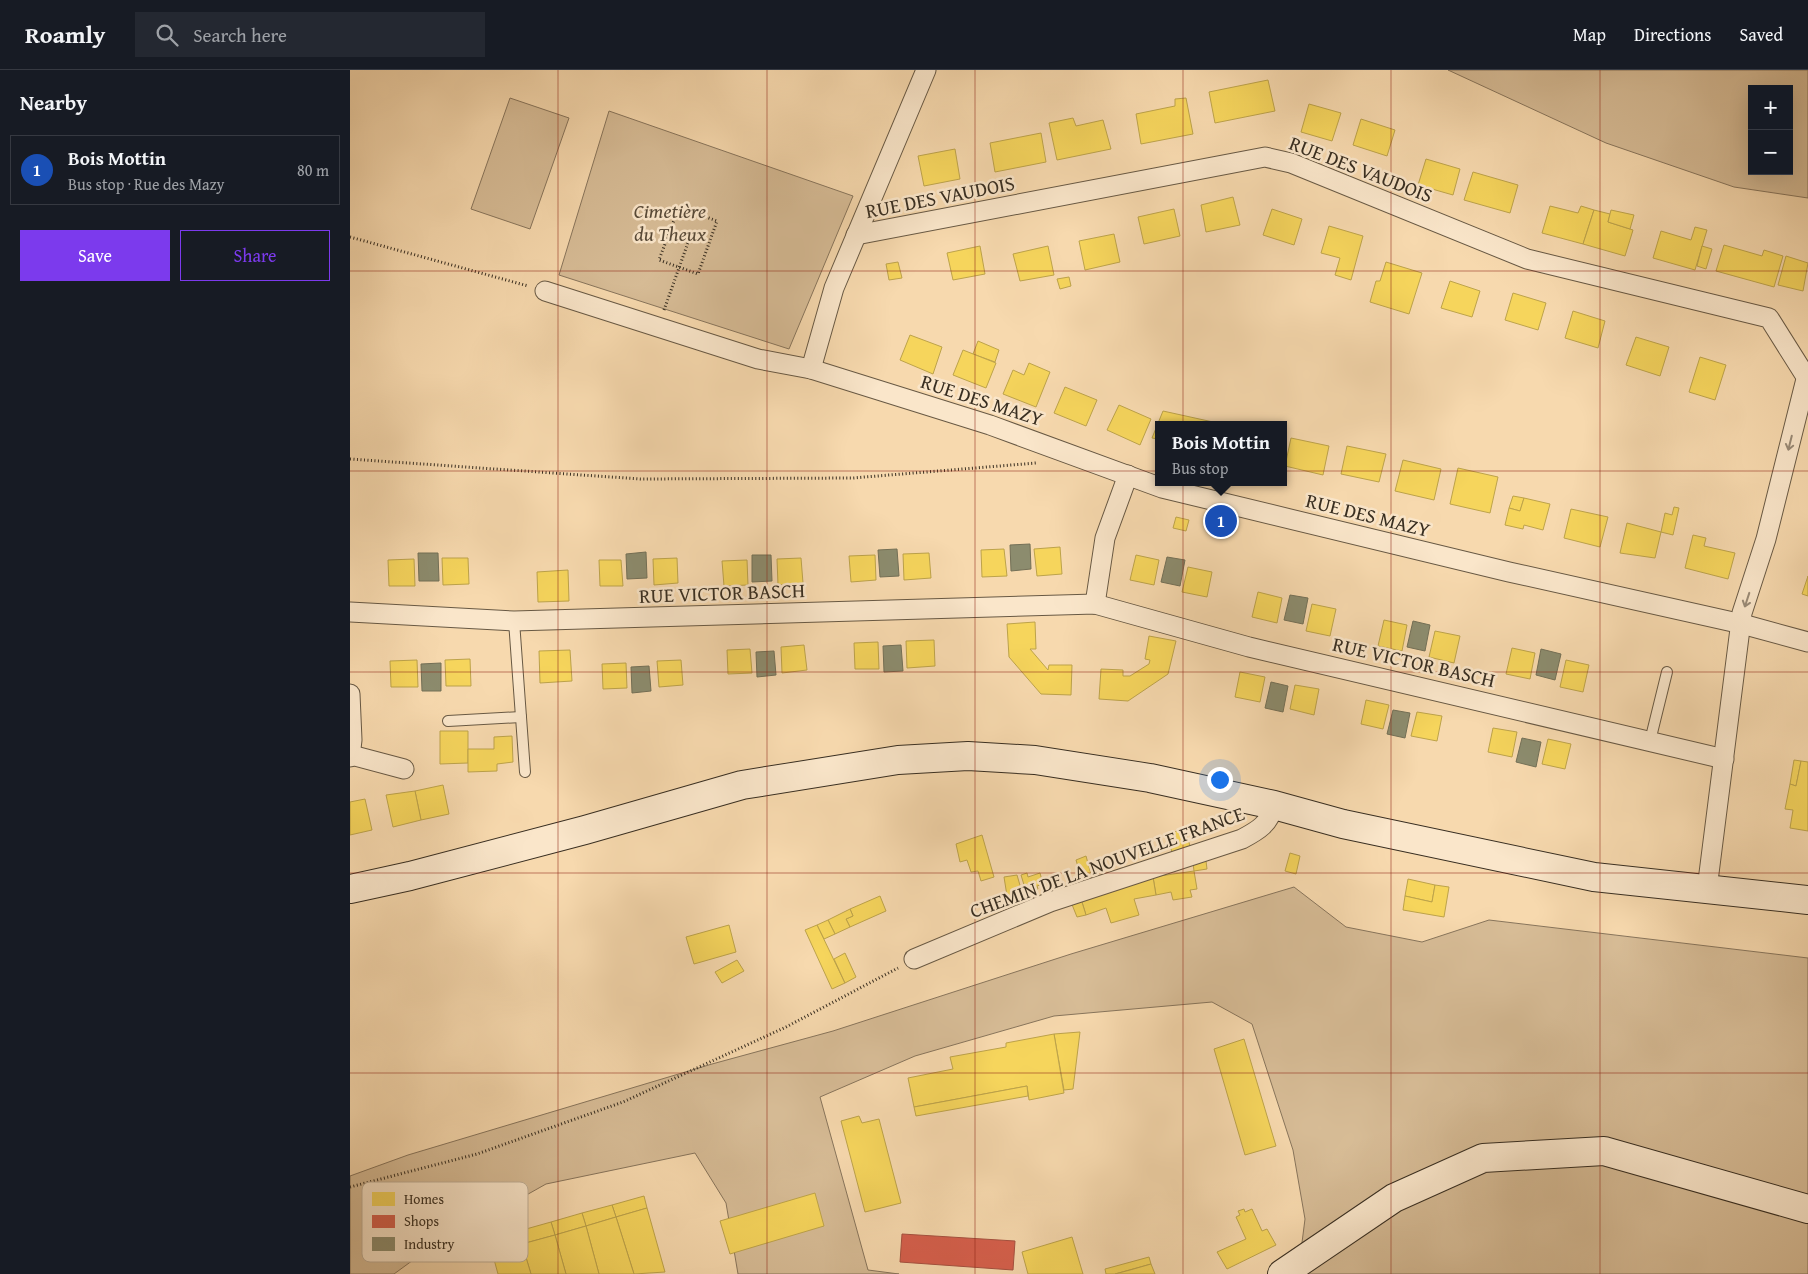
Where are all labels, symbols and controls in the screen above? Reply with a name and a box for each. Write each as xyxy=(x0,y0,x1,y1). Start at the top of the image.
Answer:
search box xyxy=(135,12,485,57)
text: Roamly xyxy=(25,17,105,52)
icon: search xyxy=(153,21,181,49)
text: Search here xyxy=(193,21,287,49)
text: Map xyxy=(1573,21,1606,48)
text: Directions xyxy=(1634,21,1711,48)
text: Saved xyxy=(1739,21,1783,48)
map controls xyxy=(1748,85,1793,175)
button: + xyxy=(1748,85,1793,130)
text: Nearby xyxy=(20,87,87,118)
street label: RUE DES VAUDOIS xyxy=(1285,128,1437,209)
button: − xyxy=(1748,130,1793,175)
text: Bois Mottin xyxy=(68,144,166,172)
text: 1 xyxy=(33,158,41,182)
text: 80 m xyxy=(297,158,329,182)
street label: RUE DES VAUDOIS xyxy=(863,168,1017,225)
text: Bus stop · Rue des Mazy xyxy=(68,172,225,196)
park label: Cimetière du Theux xyxy=(634,196,706,248)
button: Save xyxy=(20,230,170,281)
button: Share xyxy=(180,230,330,281)
street label: RUE DES MAZY xyxy=(917,366,1047,433)
popup xyxy=(1155,421,1287,486)
text: Bois Mottin xyxy=(1172,428,1270,456)
one-way arrow xyxy=(1785,435,1794,451)
text: Bus stop xyxy=(1172,456,1228,480)
street label: RUE DES MAZY xyxy=(1303,485,1433,544)
pin: 1 xyxy=(1205,502,1237,540)
street label: RUE VICTOR BASCH xyxy=(639,575,805,610)
one-way arrow xyxy=(1741,592,1751,608)
street label: RUE VICTOR BASCH xyxy=(1330,629,1498,694)
your location xyxy=(1207,767,1233,793)
street label: CHEMIN DE LA NOUVELLE FRANCE xyxy=(965,798,1248,925)
legend xyxy=(362,1182,528,1262)
text: Homes xyxy=(404,1189,444,1209)
text: Shops xyxy=(404,1211,439,1231)
text: Industry xyxy=(404,1234,454,1254)

